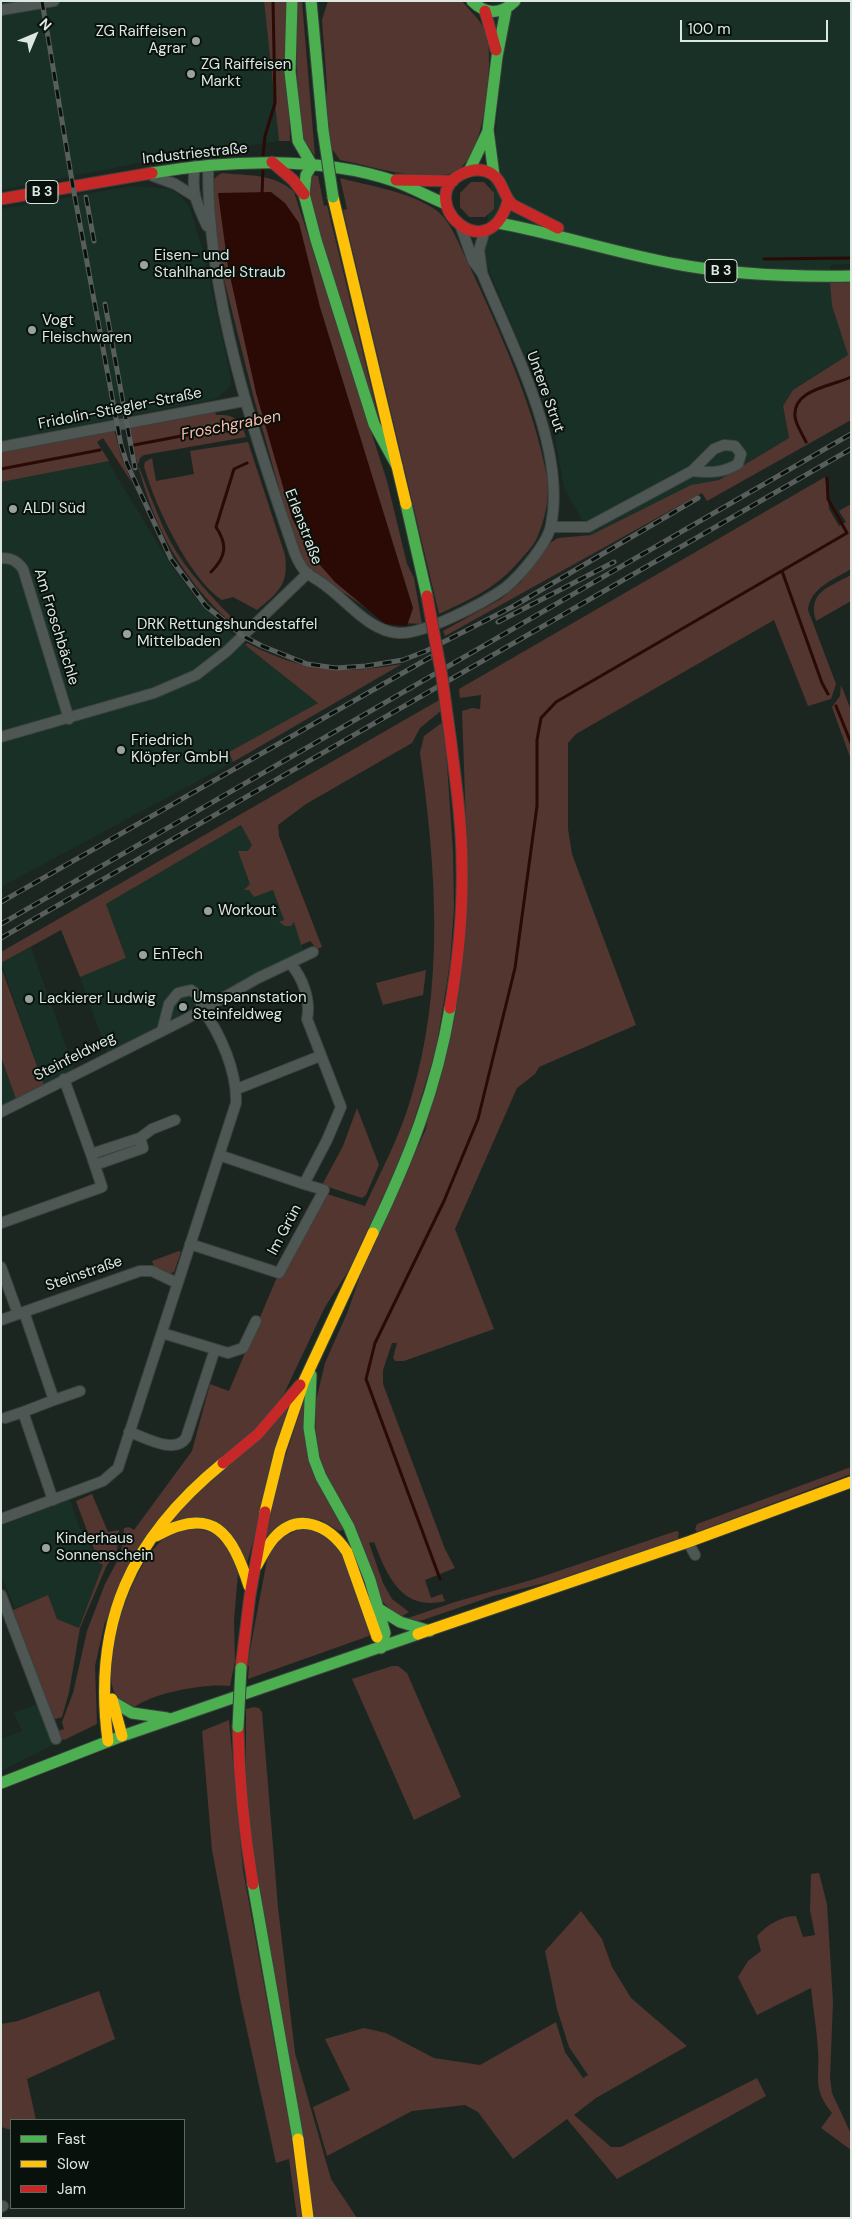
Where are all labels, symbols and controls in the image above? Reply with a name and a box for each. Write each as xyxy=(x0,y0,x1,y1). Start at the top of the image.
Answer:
north arrow xyxy=(10,10,60,60)
scale bar xyxy=(682,10,830,42)
text: N xyxy=(36,14,56,34)
text: 100 m xyxy=(688,19,731,39)
place label: ZG Raiffeisen Agrar xyxy=(96,23,186,58)
marker: ZG Raiffeisen Agrar xyxy=(190,35,202,47)
place label: ZG Raiffeisen Markt xyxy=(201,56,291,91)
marker: ZG Raiffeisen Markt xyxy=(185,68,197,80)
street label: Industriestraße xyxy=(141,140,249,168)
road number: B 3 xyxy=(26,180,58,203)
place label: Eisen- und Stahlhandel Straub xyxy=(154,247,286,282)
marker: Eisen- und Stahlhandel Straub xyxy=(138,259,150,271)
road number: B 3 xyxy=(705,260,737,282)
place label: Vogt Fleischwaren xyxy=(42,312,132,347)
marker: Vogt Fleischwaren xyxy=(26,324,38,336)
street label: Untere Strut xyxy=(522,349,568,435)
street label: Fridolin-Stiegler-Straße xyxy=(37,384,203,434)
water label: Froschgraben xyxy=(179,407,283,445)
street label: Erlenstraße xyxy=(280,487,326,567)
place label: ALDI Süd xyxy=(23,500,85,518)
marker: ALDI Süd xyxy=(7,503,19,515)
street label: Am Froschbächle xyxy=(30,567,82,687)
place label: DRK Rettungshundestaffel Mittelbaden xyxy=(137,616,317,651)
marker: DRK Rettungshundestaffel Mittelbaden xyxy=(121,628,133,640)
place label: Friedrich Klöpfer GmbH xyxy=(131,732,229,767)
marker: Friedrich Klöpfer GmbH xyxy=(115,744,127,756)
place label: Workout xyxy=(218,902,277,920)
marker: Workout xyxy=(202,905,214,917)
place label: EnTech xyxy=(153,946,203,964)
marker: EnTech xyxy=(137,949,149,961)
place label: Umspannstation Steinfeldweg xyxy=(193,989,307,1024)
place label: Lackierer Ludwig xyxy=(39,990,156,1008)
marker: Lackierer Ludwig xyxy=(23,993,35,1005)
marker: Umspannstation Steinfeldweg xyxy=(177,1001,189,1013)
street label: Steinfeldweg xyxy=(31,1029,119,1085)
street label: Im Grün xyxy=(264,1201,306,1259)
street label: Steinstraße xyxy=(43,1252,125,1296)
place label: Kinderhaus Sonnenschein xyxy=(56,1530,153,1565)
marker: Kinderhaus Sonnenschein xyxy=(40,1542,52,1554)
legend xyxy=(10,2119,185,2209)
text: Fast xyxy=(57,2129,86,2149)
text: Slow xyxy=(57,2154,89,2174)
text: Jam xyxy=(57,2179,86,2199)

